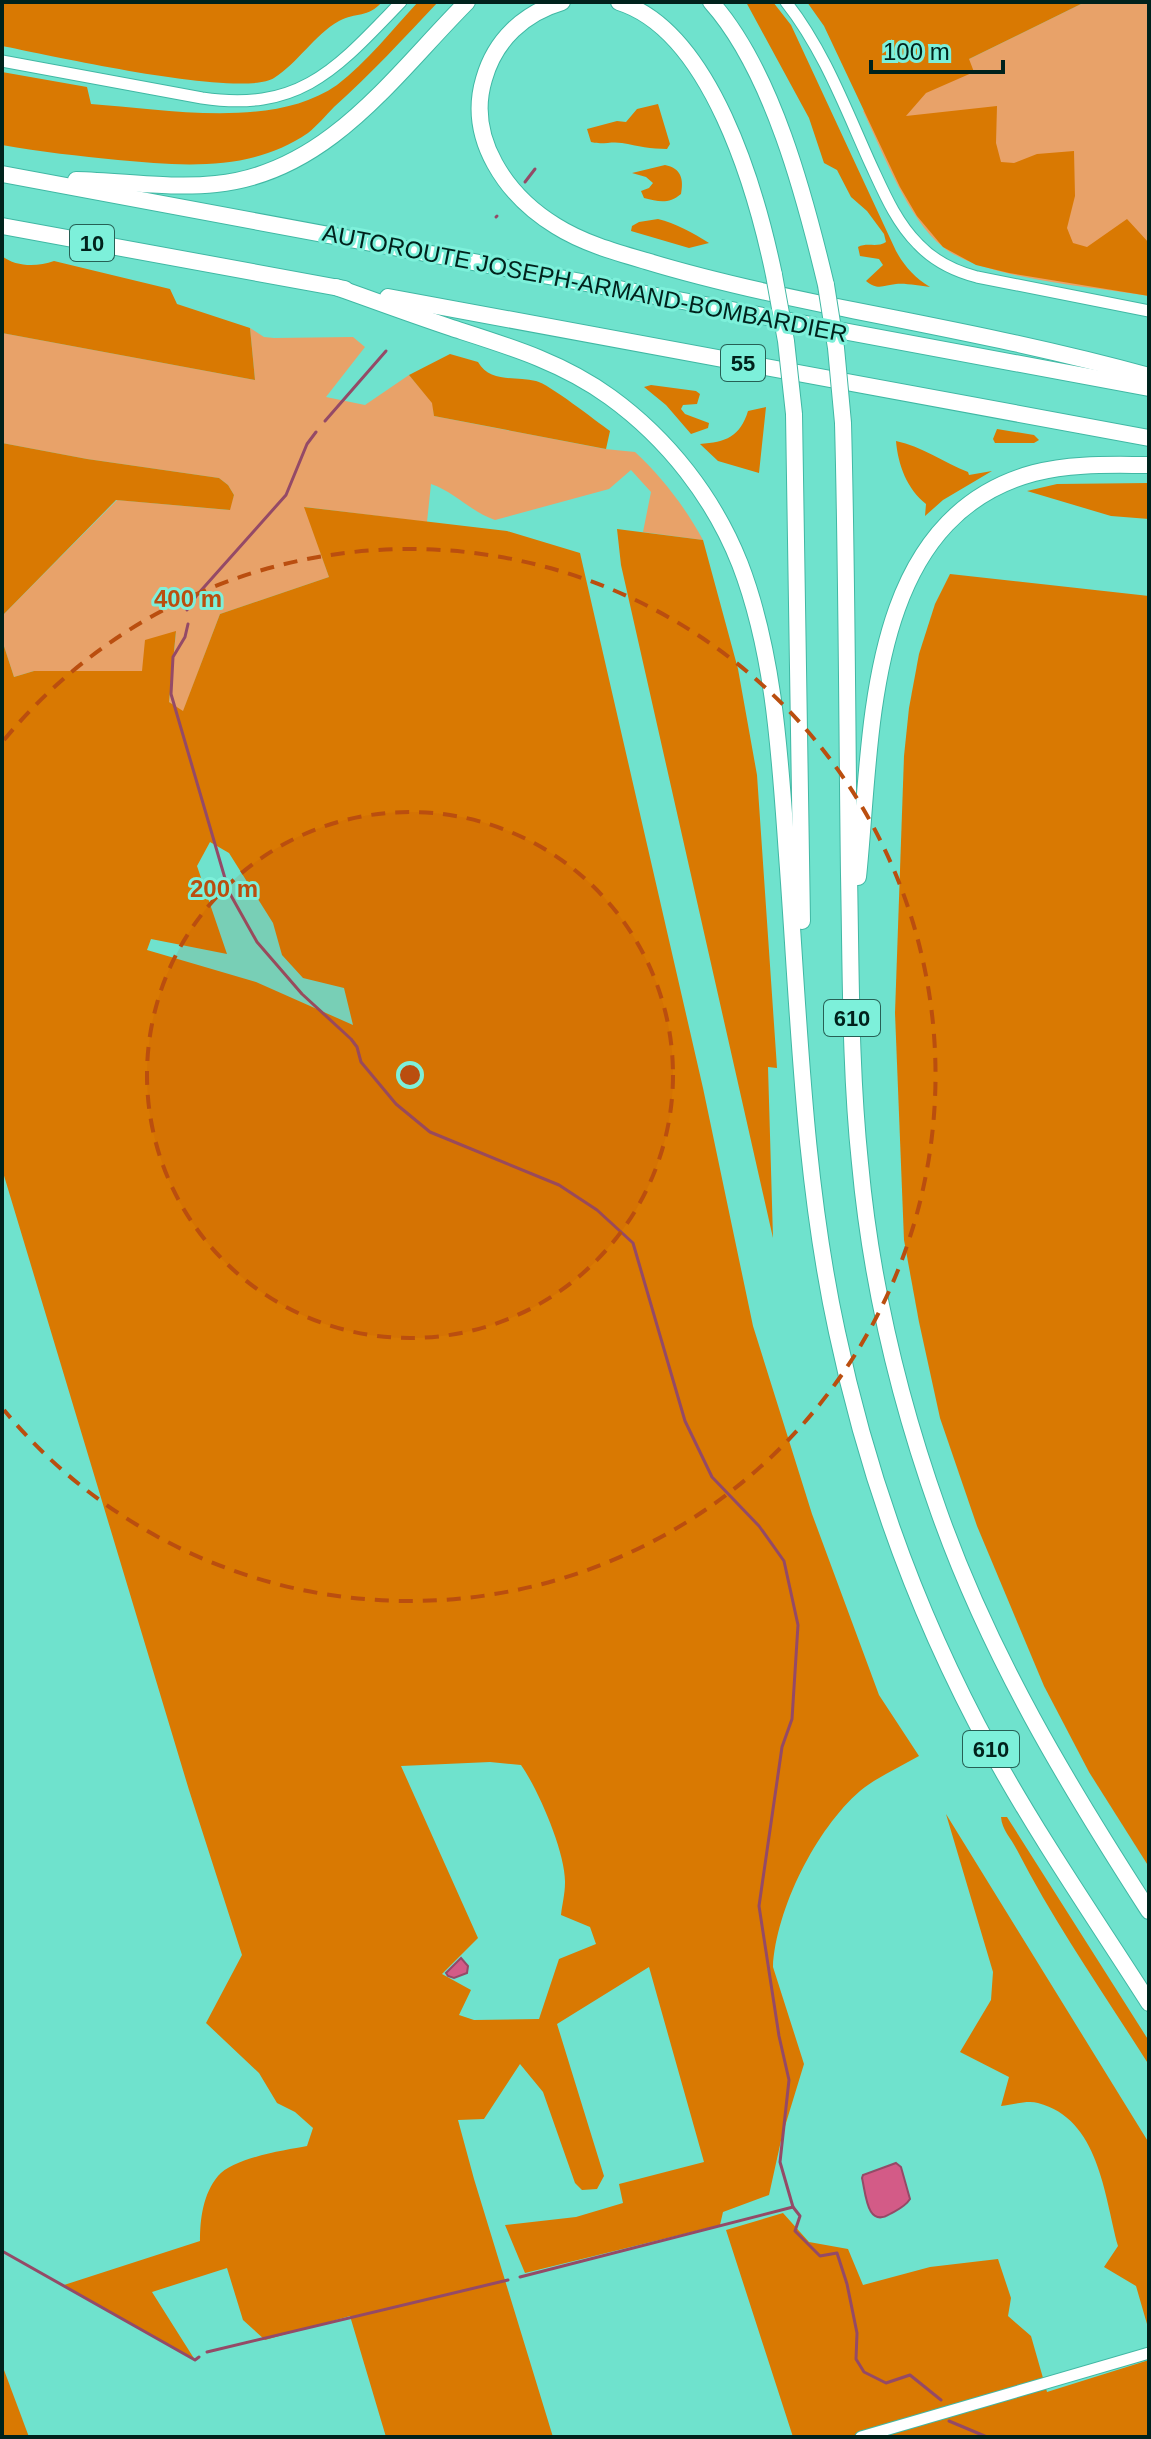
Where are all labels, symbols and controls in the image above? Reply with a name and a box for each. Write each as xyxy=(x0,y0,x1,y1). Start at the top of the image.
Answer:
scale bar xyxy=(871,24,1003,74)
text: 100 m xyxy=(883,38,950,65)
street label: AUTOROUTE JOSEPH-ARMAND-BOMBARDIER xyxy=(320,219,850,347)
road number: 10 xyxy=(70,225,114,261)
road number: 55 xyxy=(721,345,765,381)
text: 400 m xyxy=(154,585,222,612)
text: 200 m xyxy=(190,875,258,902)
road number: 610 xyxy=(824,1000,880,1036)
centre of rings xyxy=(396,1061,424,1089)
road number: 610 xyxy=(963,1731,1019,1767)

